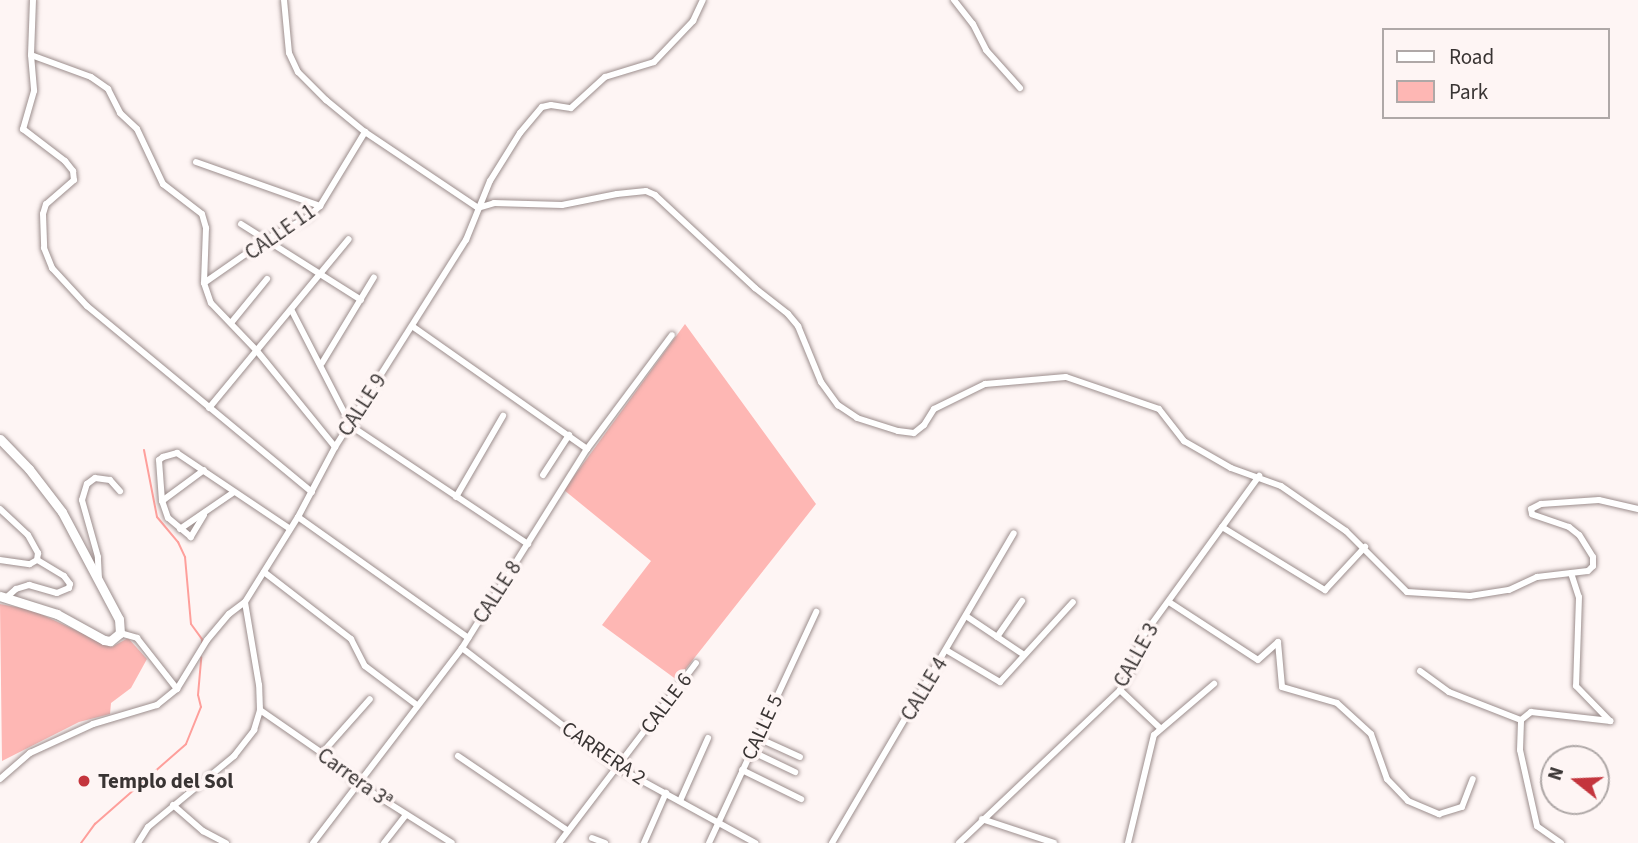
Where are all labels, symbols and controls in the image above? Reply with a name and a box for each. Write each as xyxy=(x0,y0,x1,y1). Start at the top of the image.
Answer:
legend xyxy=(1382,28,1610,119)
text: Road xyxy=(1449,42,1494,72)
text: Park xyxy=(1449,77,1488,107)
street label: CALLE 11 xyxy=(240,199,320,265)
street label: CALLE 9 xyxy=(333,369,391,441)
street label: CALLE 8 xyxy=(468,556,526,628)
street label: CALLE 3 xyxy=(1108,618,1164,692)
street label: CALLE 4 xyxy=(895,653,953,725)
street label: CALLE 6 xyxy=(635,668,697,738)
street label: CALLE 5 xyxy=(736,690,788,764)
street label: CARRERA 2 xyxy=(557,716,651,790)
street label: Carrera 3ª xyxy=(313,742,397,814)
north arrow xyxy=(1540,745,1610,815)
text: N xyxy=(1542,764,1571,784)
place label: Templo del Sol xyxy=(98,768,233,794)
marker: Templo del Sol xyxy=(76,773,92,789)

